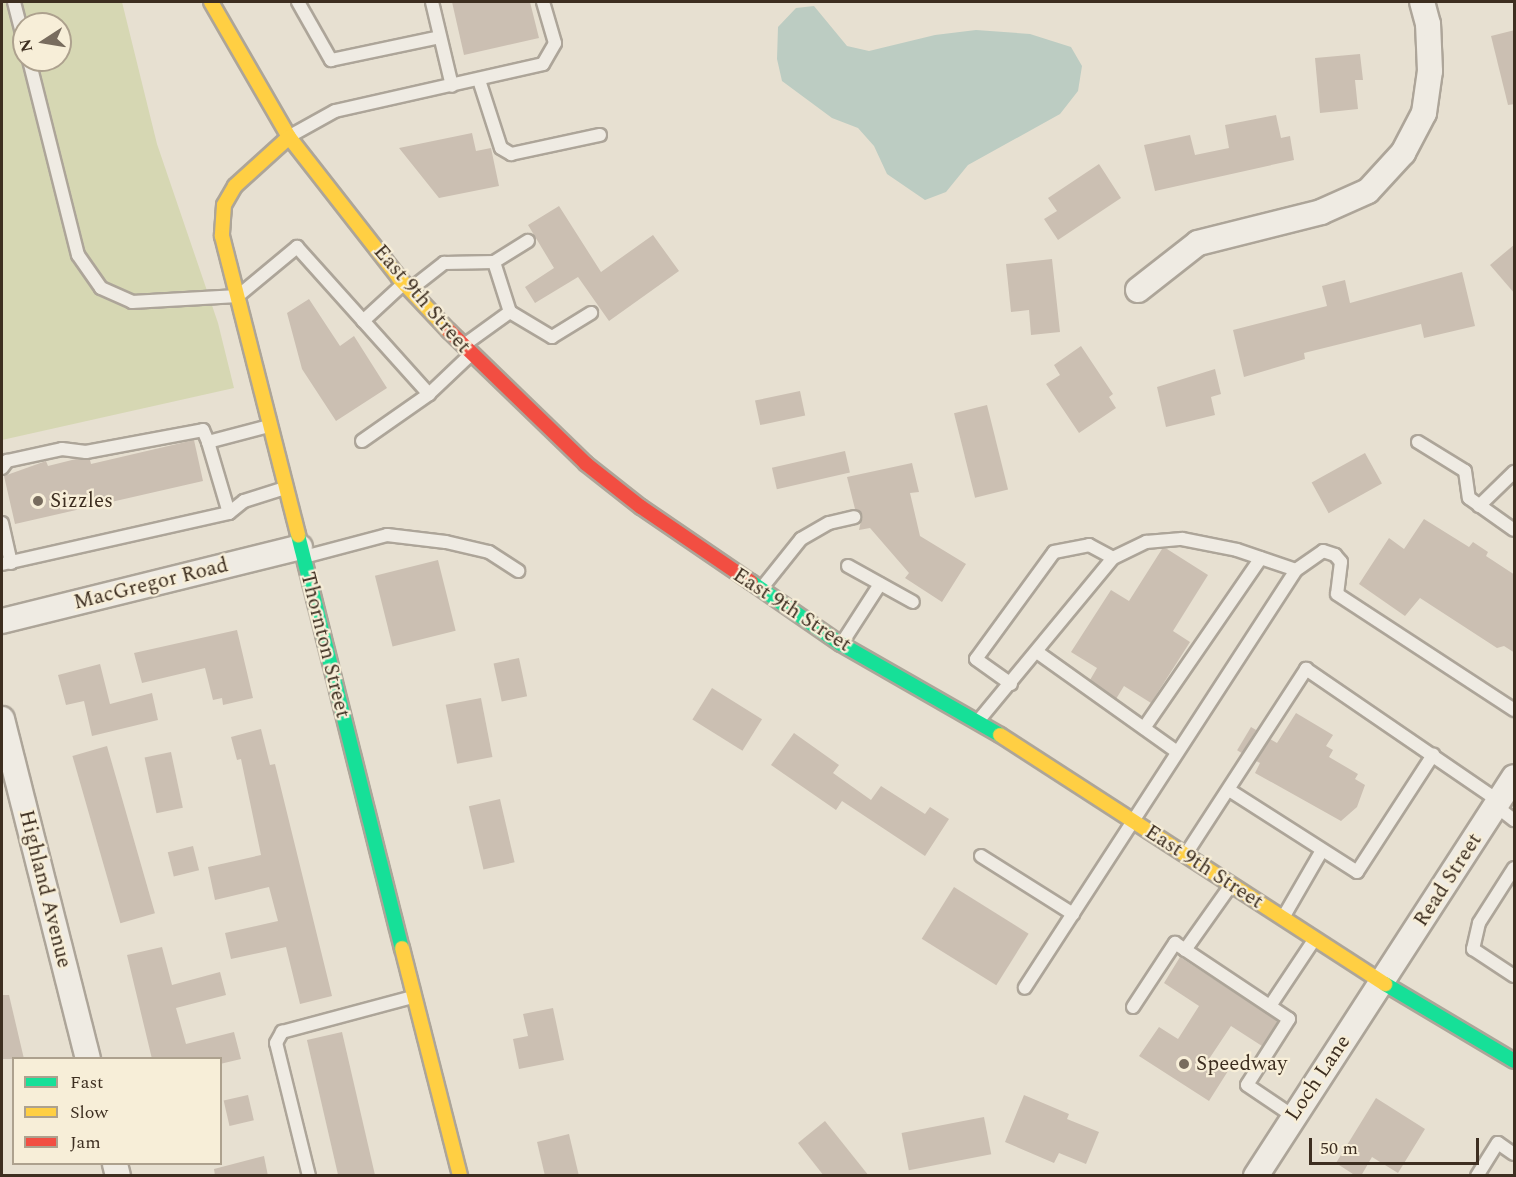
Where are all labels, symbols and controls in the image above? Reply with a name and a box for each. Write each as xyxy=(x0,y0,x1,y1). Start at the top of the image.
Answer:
north arrow xyxy=(12,12,72,72)
text: N xyxy=(13,36,39,54)
street label: East 9th Street xyxy=(368,239,476,359)
place label: Sizzles xyxy=(50,488,113,514)
marker: Sizzles xyxy=(31,494,45,508)
street label: MacGregor Road xyxy=(71,553,231,615)
street label: East 9th Street xyxy=(728,562,856,658)
street label: Thornton Street xyxy=(295,569,355,721)
street label: Highland Avenue xyxy=(13,807,77,971)
street label: East 9th Street xyxy=(1140,819,1268,915)
street label: Read Street xyxy=(1408,828,1488,932)
street label: Loch Lane xyxy=(1280,1030,1356,1126)
place label: Speedway xyxy=(1196,1051,1287,1077)
legend xyxy=(12,1057,222,1165)
marker: Speedway xyxy=(1177,1057,1191,1071)
text: Fast xyxy=(70,1069,103,1096)
text: Slow xyxy=(70,1099,108,1126)
scale bar xyxy=(1312,1126,1482,1164)
text: Jam xyxy=(70,1129,101,1156)
text: 50 m xyxy=(1320,1135,1358,1162)

